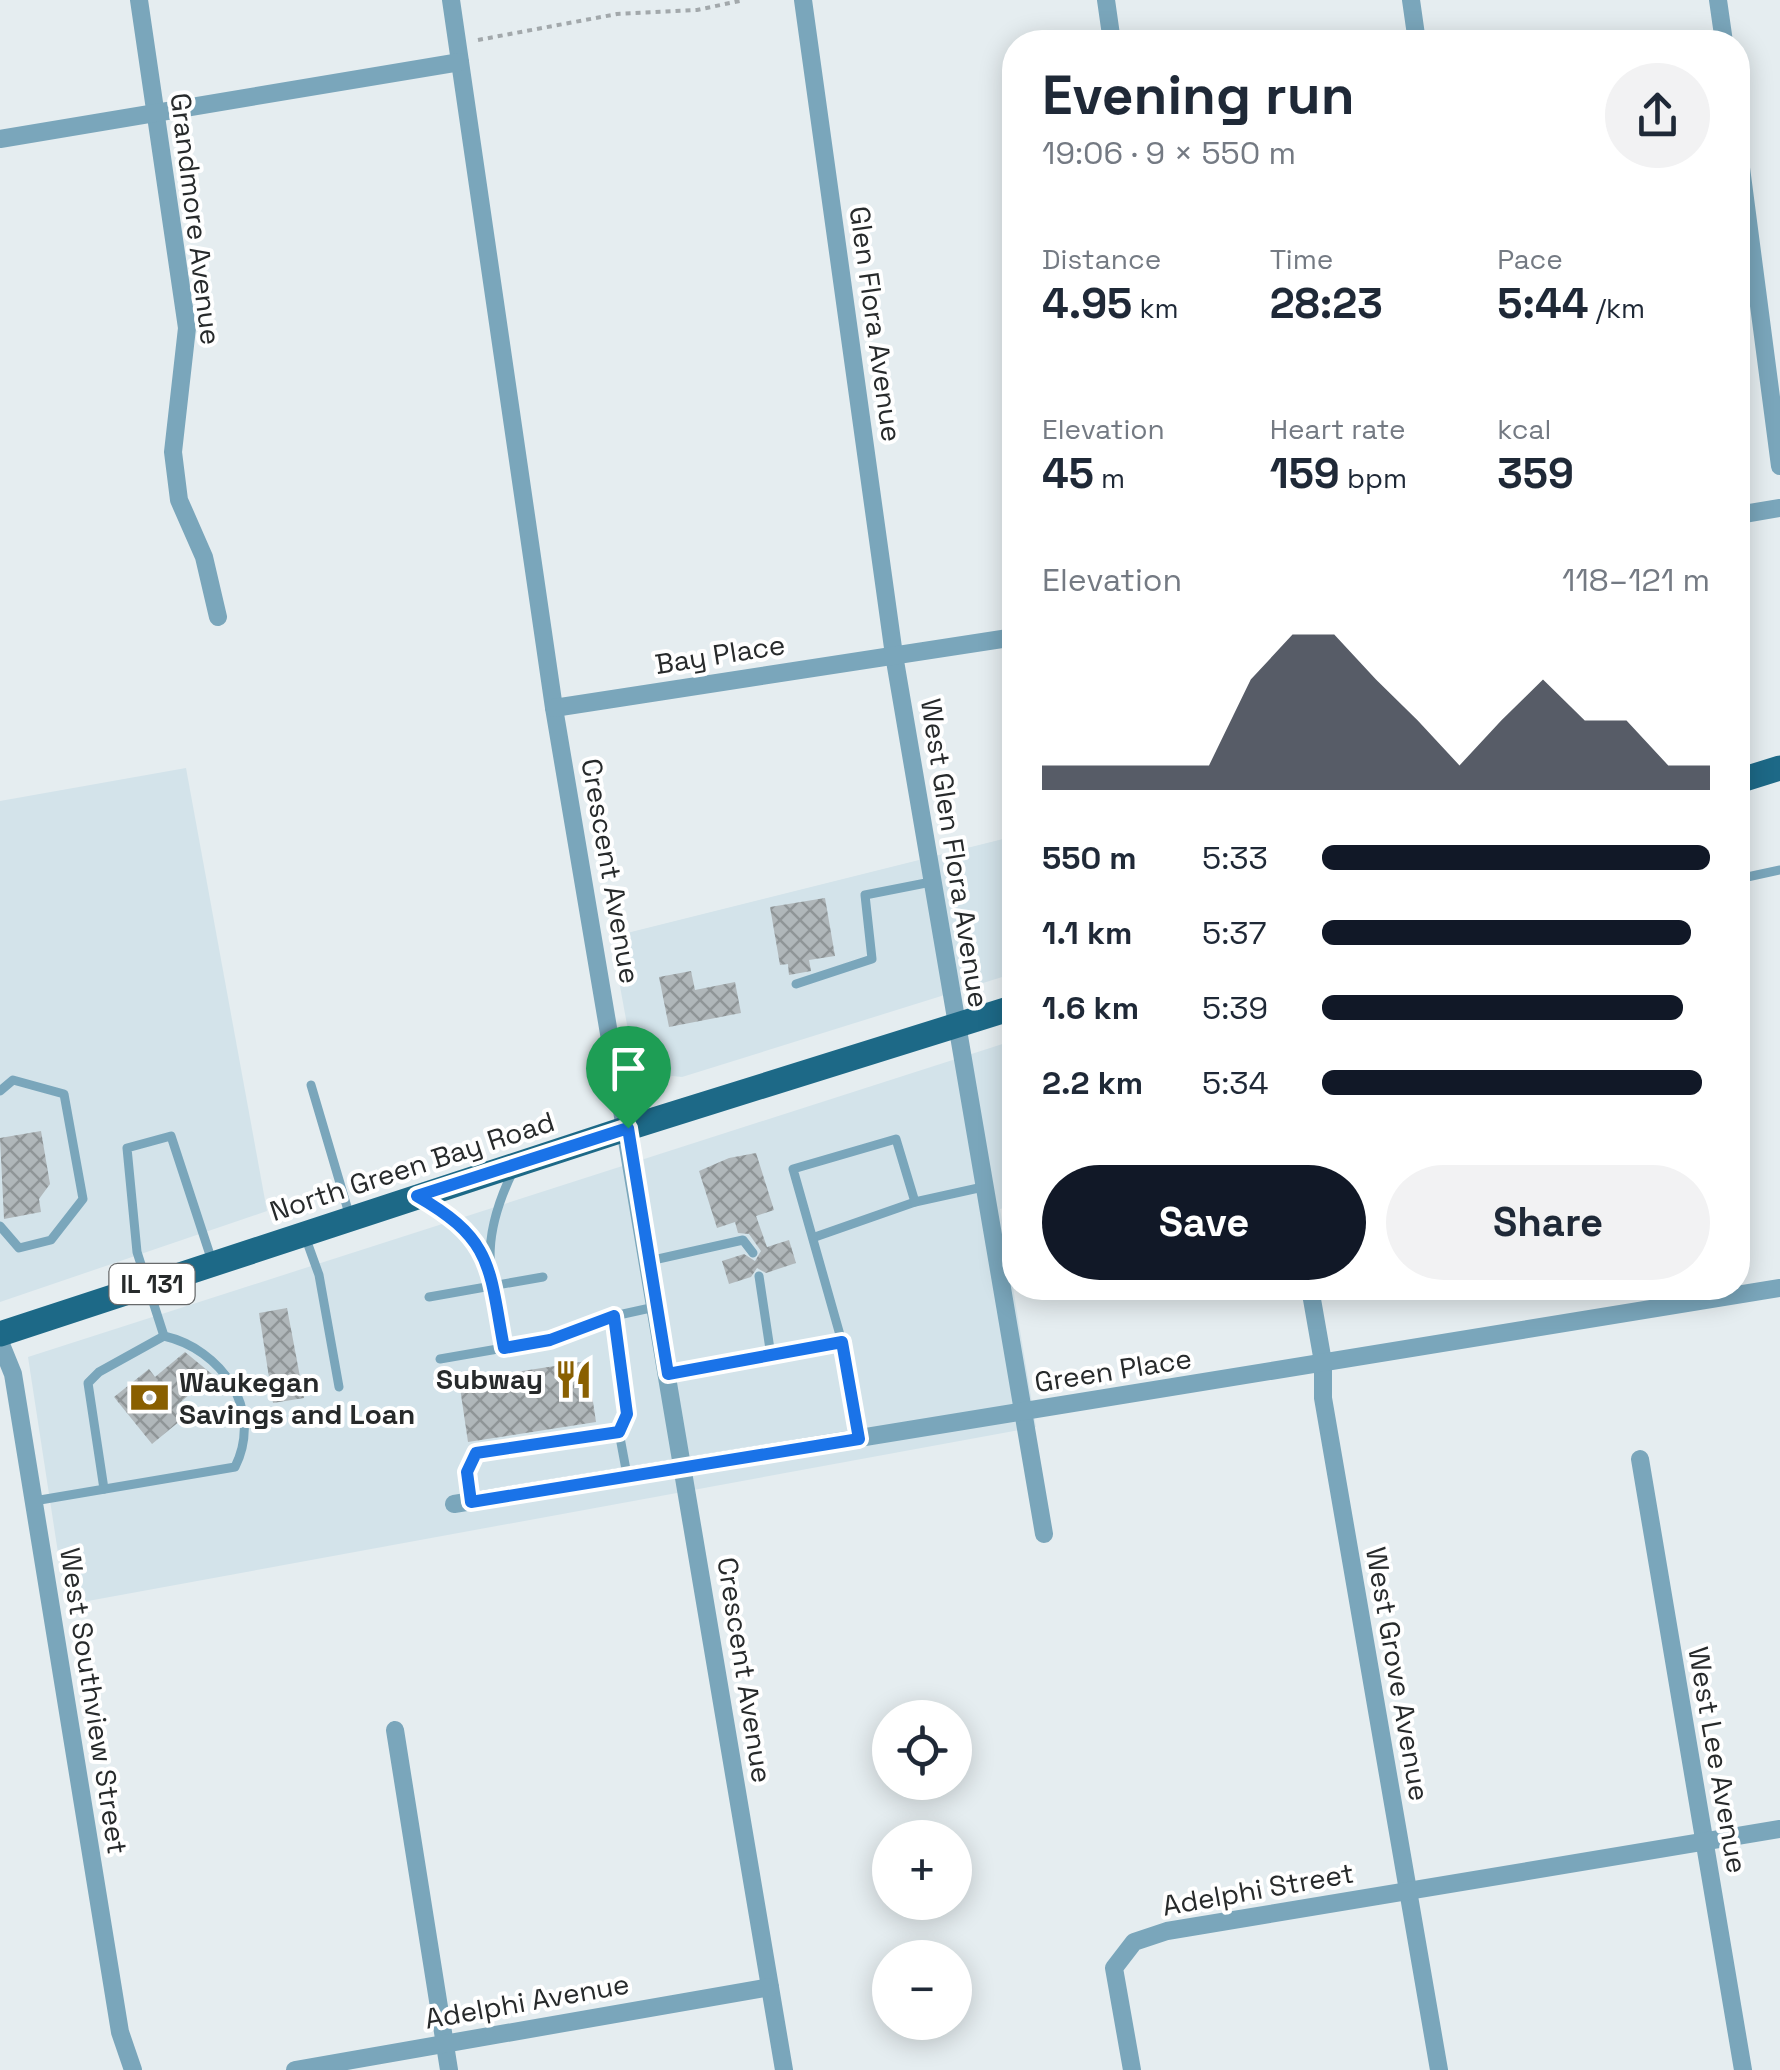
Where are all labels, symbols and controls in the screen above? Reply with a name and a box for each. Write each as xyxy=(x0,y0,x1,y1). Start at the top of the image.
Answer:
text: Evening run xyxy=(1042,60,1355,130)
button: share xyxy=(1605,63,1710,168)
street label: Grandmore Avenue xyxy=(163,91,229,347)
text: 19:06 · 9 × 550 m xyxy=(1042,133,1296,173)
street label: Glen Flora Avenue xyxy=(842,204,910,444)
text: Distance xyxy=(1042,241,1161,277)
text: Time xyxy=(1270,241,1333,277)
text: Pace xyxy=(1497,241,1563,277)
text: 4.95 xyxy=(1042,277,1132,330)
text: 28:23 xyxy=(1270,277,1383,330)
text: 5:44 xyxy=(1497,277,1588,330)
text: km xyxy=(1132,290,1179,326)
text: /km xyxy=(1588,290,1645,326)
text: Elevation xyxy=(1042,411,1165,447)
text: Heart rate xyxy=(1270,411,1406,447)
text: kcal xyxy=(1497,411,1551,447)
text: 45 xyxy=(1042,447,1094,500)
text: 159 xyxy=(1270,447,1340,500)
text: 359 xyxy=(1497,447,1574,500)
text: m xyxy=(1094,460,1125,496)
text: bpm xyxy=(1340,460,1407,496)
text: Elevation xyxy=(1042,560,1182,600)
text: 118–121 m xyxy=(1562,560,1710,600)
street label: Bay Place xyxy=(652,626,788,682)
street label: West Glen Flora Avenue xyxy=(913,696,997,1010)
street label: Crescent Avenue xyxy=(573,756,649,986)
text: 550 m xyxy=(1042,838,1137,878)
text: 5:33 xyxy=(1202,838,1268,878)
text: 1.1 km xyxy=(1042,913,1132,953)
text: 5:37 xyxy=(1202,913,1267,953)
text: 1.6 km xyxy=(1042,988,1139,1028)
text: 5:39 xyxy=(1202,988,1268,1028)
pin xyxy=(586,1026,671,1129)
icon: arrive xyxy=(601,1041,656,1096)
text: 2.2 km xyxy=(1042,1063,1143,1103)
text: 5:34 xyxy=(1202,1063,1269,1103)
street label: North Green Bay Road xyxy=(265,1103,559,1229)
button: Save xyxy=(1042,1165,1366,1280)
button: Share xyxy=(1386,1165,1710,1280)
road number: IL 131 xyxy=(110,1264,194,1304)
street label: Green Place xyxy=(1032,1340,1194,1400)
restaurant icon: Subway xyxy=(552,1358,594,1400)
place label: Subway xyxy=(436,1361,543,1397)
place label: Waukegan Savings and Loan xyxy=(179,1364,415,1432)
bank icon: Waukegan Savings and Loan xyxy=(128,1377,170,1419)
street label: West Grove Avenue xyxy=(1358,1544,1438,1804)
street label: West Southview Street xyxy=(52,1545,136,1857)
street label: Crescent Avenue xyxy=(709,1555,781,1785)
street label: West Lee Avenue xyxy=(1680,1644,1756,1876)
map controls xyxy=(872,1700,972,2040)
button: locate xyxy=(872,1700,972,1800)
button: + xyxy=(872,1820,972,1920)
street label: Adelphi Street xyxy=(1159,1854,1357,1924)
button: − xyxy=(872,1940,972,2040)
street label: Adelphi Avenue xyxy=(422,1965,632,2037)

